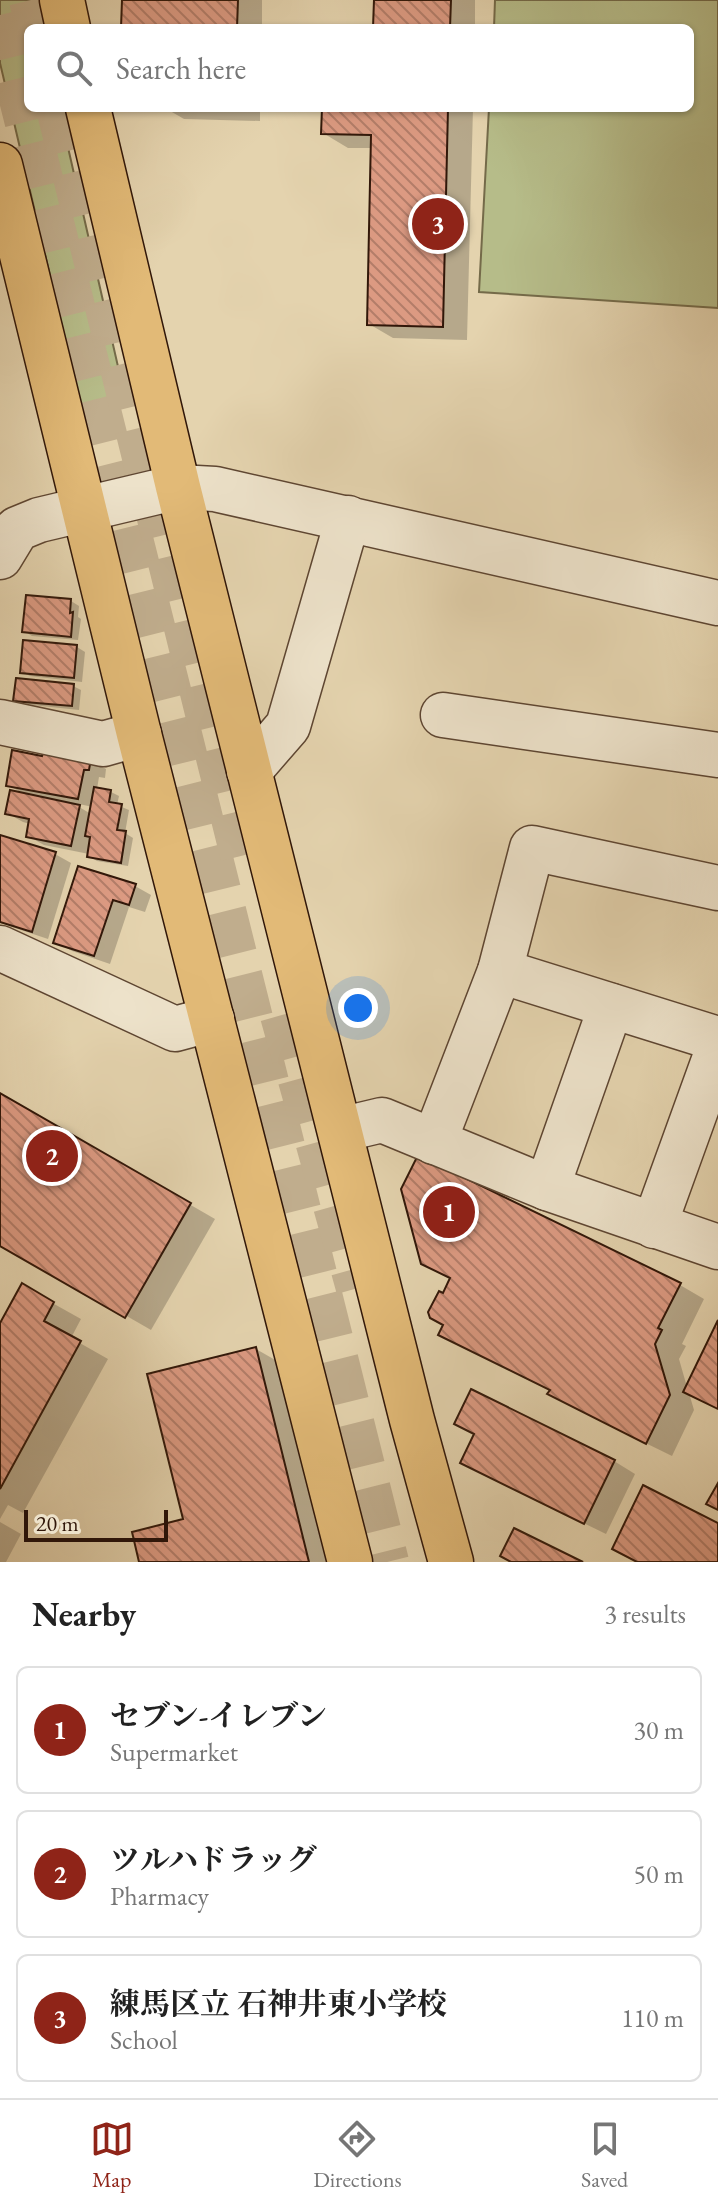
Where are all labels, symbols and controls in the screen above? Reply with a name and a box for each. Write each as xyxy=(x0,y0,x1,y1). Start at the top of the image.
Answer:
search box xyxy=(24,24,694,112)
icon: search xyxy=(52,46,96,90)
text: Search here xyxy=(116,49,246,88)
pin: 3 xyxy=(412,194,464,254)
your location xyxy=(338,988,378,1028)
pin: 2 xyxy=(26,1126,78,1186)
pin: 1 xyxy=(423,1182,475,1242)
scale bar xyxy=(24,1506,168,1542)
text: 20 m xyxy=(36,1509,79,1538)
text: Nearby xyxy=(32,1592,136,1636)
text: 3 results xyxy=(605,1597,686,1631)
text: セブン-イレブン xyxy=(110,1696,327,1735)
text: 1 xyxy=(53,1713,67,1747)
text: 30 m xyxy=(634,1713,684,1747)
text: Supermarket xyxy=(110,1735,238,1769)
text: ツルハドラッグ xyxy=(110,1840,317,1879)
text: 2 xyxy=(53,1857,67,1891)
text: 50 m xyxy=(634,1857,684,1891)
text: Pharmacy xyxy=(110,1879,209,1913)
text: 練馬区立 石神井東小学校 xyxy=(110,1984,447,2023)
text: 3 xyxy=(53,2001,67,2035)
text: 110 m xyxy=(621,2001,684,2035)
text: School xyxy=(110,2023,178,2057)
tab: Map xyxy=(90,2117,134,2194)
tab: Directions xyxy=(313,2117,402,2194)
tab: Saved xyxy=(581,2117,628,2194)

